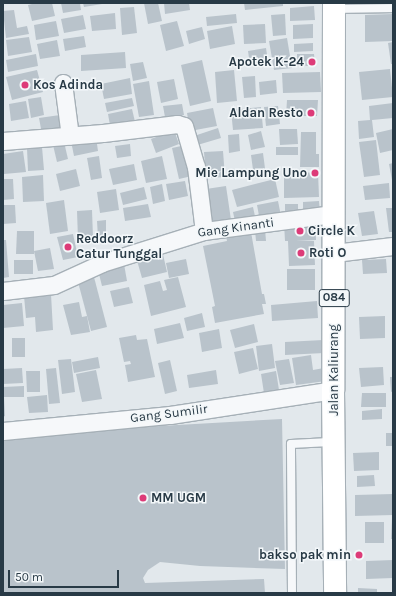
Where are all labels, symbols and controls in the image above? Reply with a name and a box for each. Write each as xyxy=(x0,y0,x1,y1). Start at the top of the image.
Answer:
place label: Apotek K-24 xyxy=(229,54,304,70)
marker: Apotek K-24 xyxy=(307,57,317,67)
place label: Kos Adinda xyxy=(33,77,103,93)
marker: Kos Adinda xyxy=(20,80,30,90)
place label: Aldan Resto xyxy=(229,105,303,121)
marker: Aldan Resto xyxy=(306,108,316,118)
place label: Mie Lampung Uno xyxy=(195,165,307,181)
marker: Mie Lampung Uno xyxy=(310,168,320,178)
street label: Gang Kinanti xyxy=(197,215,275,241)
place label: Circle K xyxy=(308,223,355,239)
marker: Circle K xyxy=(295,226,305,236)
place label: Reddoorz Catur Tunggal xyxy=(76,232,162,263)
marker: Reddoorz Catur Tunggal xyxy=(63,242,73,252)
place label: Roti O xyxy=(309,245,346,261)
marker: Roti O xyxy=(296,248,306,258)
road number: 084 xyxy=(318,288,350,308)
street label: Jalan Kaliurang xyxy=(326,324,342,416)
street label: Gang Sumilir xyxy=(129,402,209,426)
place label: MM UGM xyxy=(151,490,206,506)
marker: MM UGM xyxy=(138,493,148,503)
place label: bakso pak min xyxy=(259,547,351,563)
marker: bakso pak min xyxy=(354,550,364,560)
scale bar xyxy=(10,562,121,588)
text: 50 m xyxy=(15,570,43,584)

